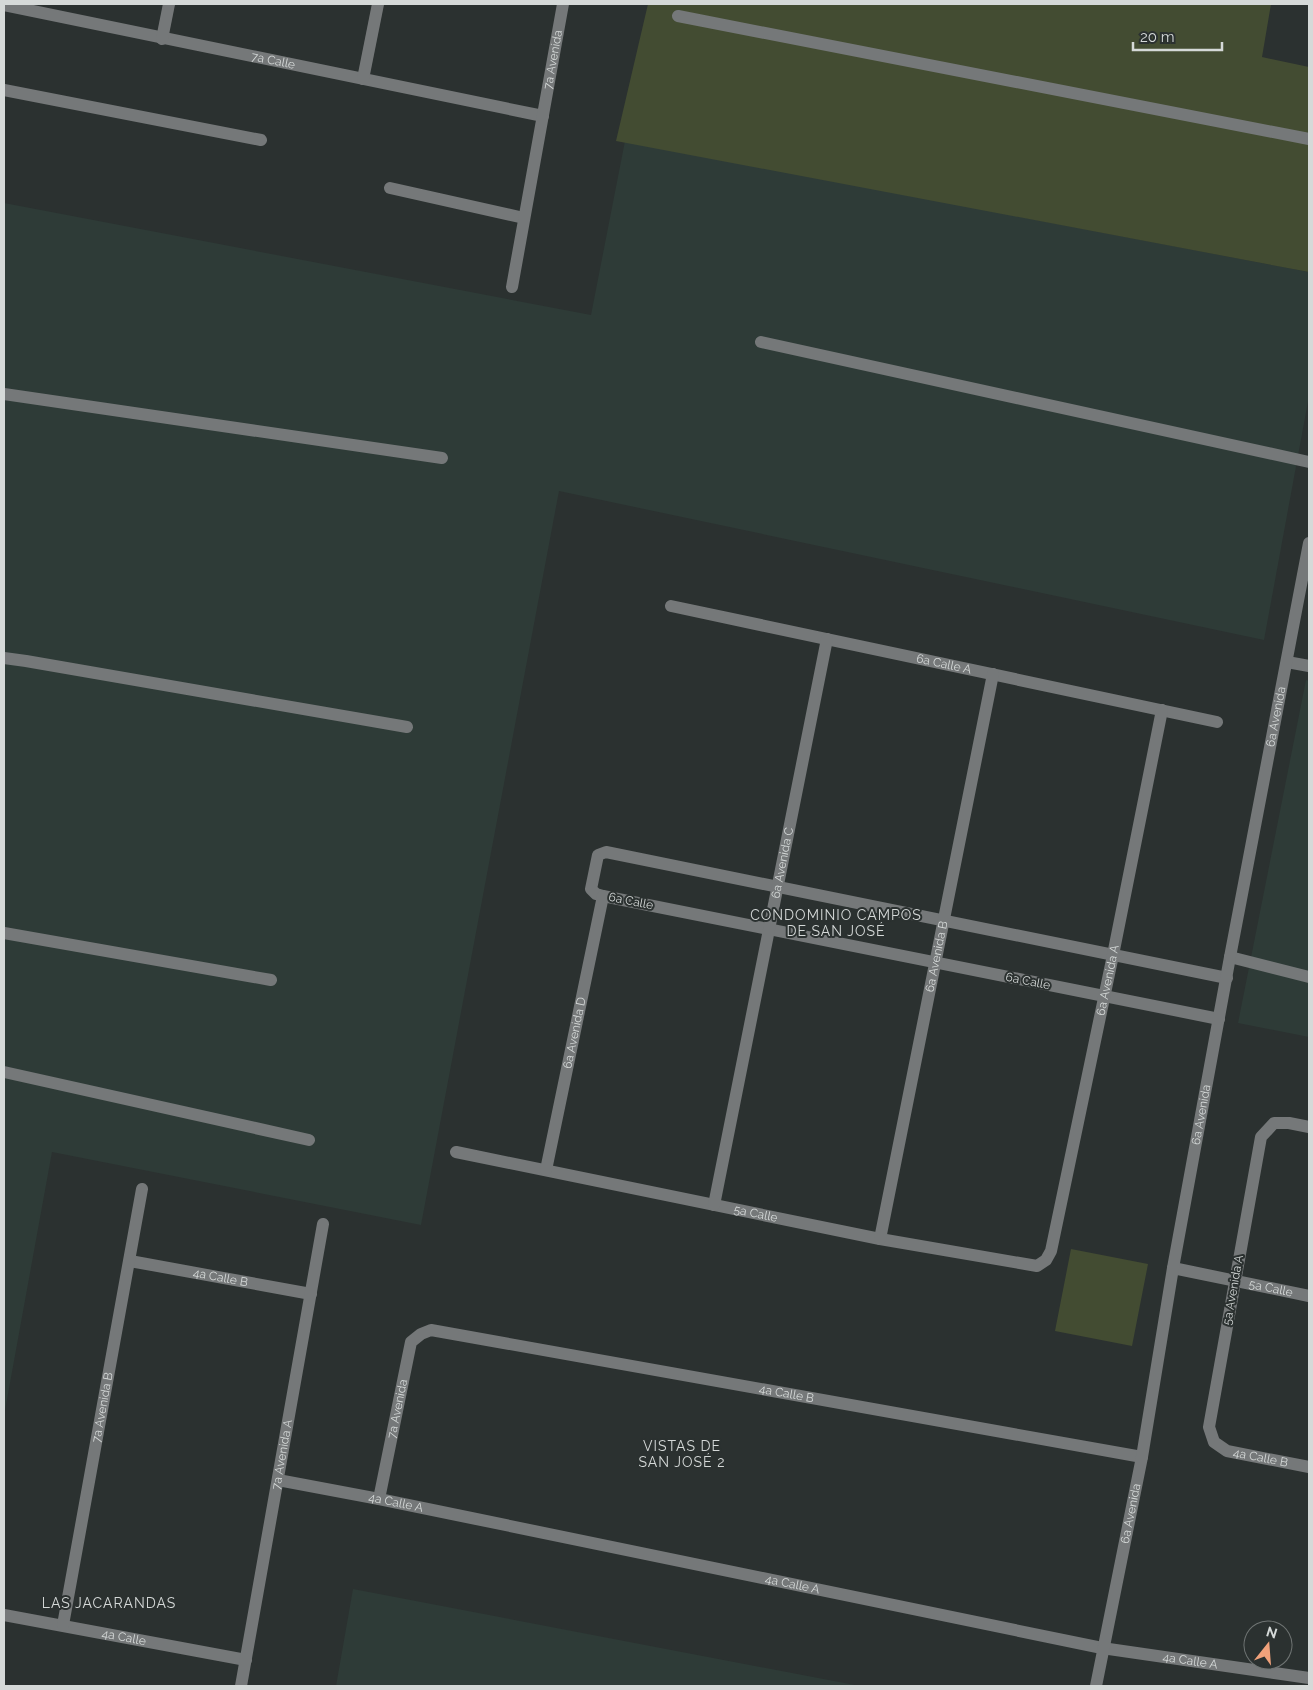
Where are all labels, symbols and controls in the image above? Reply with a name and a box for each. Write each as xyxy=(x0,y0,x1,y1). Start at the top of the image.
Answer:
scale bar xyxy=(1133,20,1222,52)
text: 20 m xyxy=(1140,28,1175,46)
street label: 7a Avenida xyxy=(541,29,565,91)
street label: 7a Calle xyxy=(250,49,296,72)
street label: 6a Calle A xyxy=(915,651,973,677)
street label: 6a Avenida xyxy=(1263,685,1288,748)
street label: 6a Avenida C xyxy=(768,826,796,900)
street label: 6a Calle xyxy=(607,890,655,912)
district label: CONDOMINIO CAMPOS DE SAN JOSÉ xyxy=(750,907,922,939)
street label: 6a Avenida B xyxy=(923,920,950,993)
street label: 6a Avenida A xyxy=(1094,944,1122,1017)
street label: 6a Calle xyxy=(1004,970,1052,992)
street label: 6a Avenida D xyxy=(560,995,589,1070)
street label: 6a Avenida xyxy=(1189,1083,1213,1146)
street label: 5a Calle xyxy=(733,1202,779,1225)
street label: 5a Avenida A xyxy=(1220,1254,1246,1326)
street label: 4a Calle B xyxy=(192,1266,249,1289)
street label: 5a Calle xyxy=(1248,1277,1294,1300)
street label: 7a Avenida B xyxy=(89,1371,116,1444)
street label: 7a Avenida xyxy=(384,1378,410,1440)
street label: 4a Calle B xyxy=(758,1382,815,1405)
street label: 7a Avenida A xyxy=(269,1418,295,1491)
district label: VISTAS DE SAN JOSÉ 2 xyxy=(639,1438,725,1470)
street label: 4a Calle B xyxy=(1232,1445,1289,1470)
street label: 6a Avenida xyxy=(1118,1482,1144,1545)
street label: 4a Calle A xyxy=(367,1490,424,1515)
street label: 4a Calle A xyxy=(764,1572,821,1597)
district label: LAS JACARANDAS xyxy=(42,1595,176,1611)
north arrow xyxy=(1243,1620,1293,1670)
text: N xyxy=(1264,1623,1279,1642)
street label: 4a Calle xyxy=(101,1626,147,1648)
street label: 4a Calle A xyxy=(1162,1650,1219,1672)

